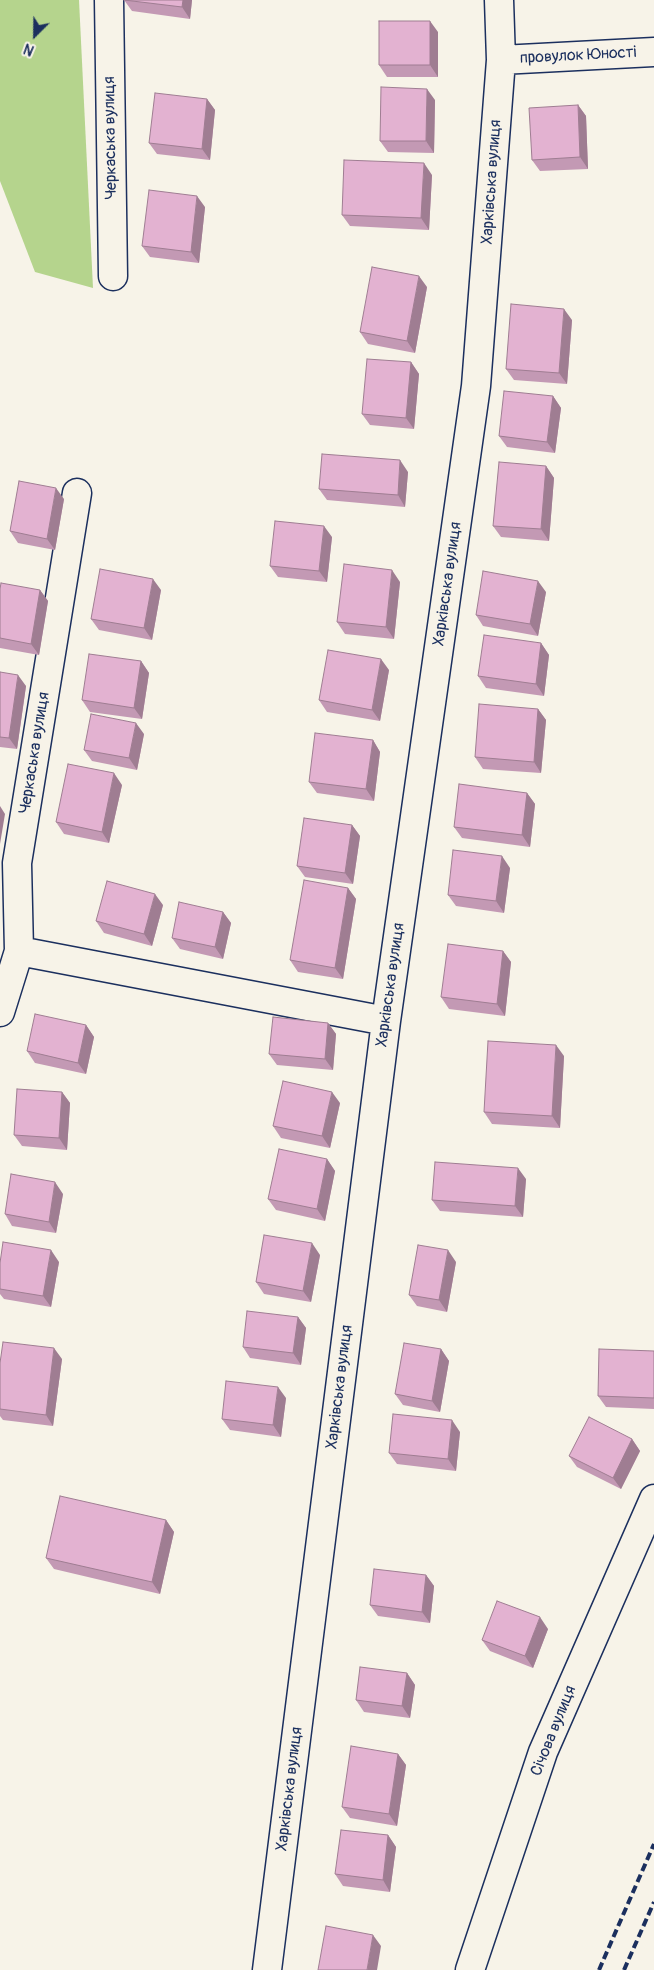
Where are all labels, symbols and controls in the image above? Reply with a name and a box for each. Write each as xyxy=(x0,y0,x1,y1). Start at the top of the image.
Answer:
north arrow xyxy=(10,10,60,60)
text: N xyxy=(21,40,37,59)
street label: провулок Юності xyxy=(519,43,637,69)
street label: Черкаська вулиця xyxy=(100,76,122,200)
street label: Харківська вулиця xyxy=(478,119,506,245)
street label: Харківська вулиця xyxy=(430,521,466,647)
street label: Черкаська вулиця xyxy=(16,691,54,815)
street label: Харківська вулиця xyxy=(373,922,409,1048)
street label: Харківська вулиця xyxy=(323,1324,357,1450)
street label: Січова вулиця xyxy=(527,1683,581,1779)
street label: Харківська вулиця xyxy=(273,1726,307,1852)

